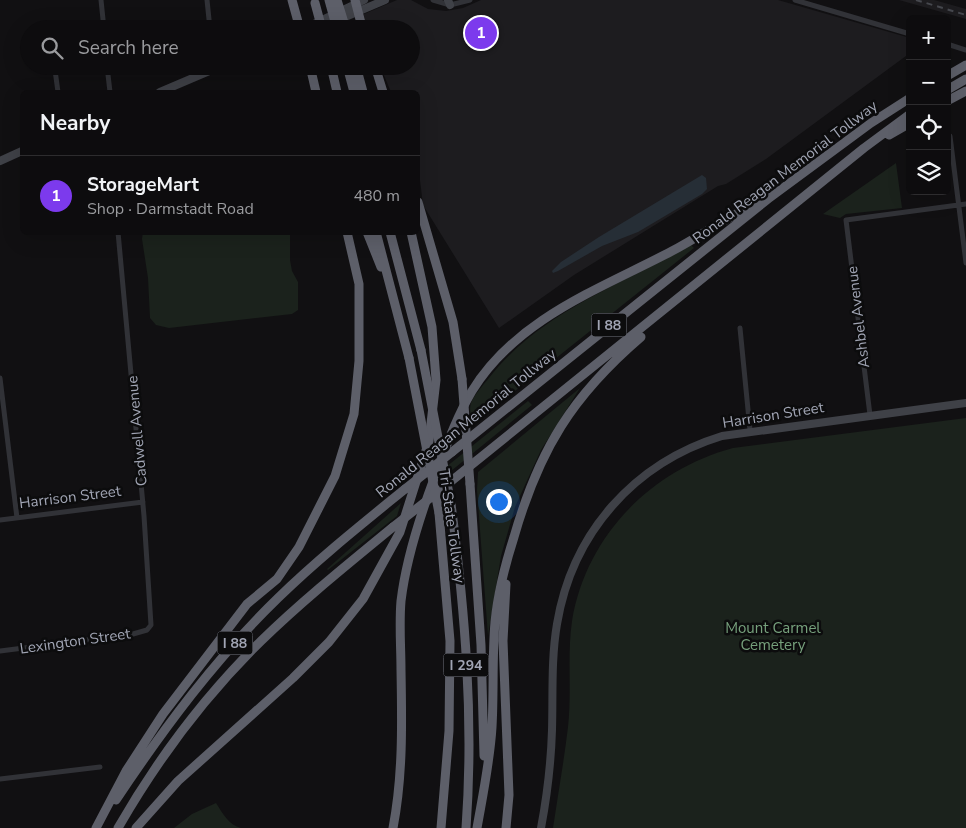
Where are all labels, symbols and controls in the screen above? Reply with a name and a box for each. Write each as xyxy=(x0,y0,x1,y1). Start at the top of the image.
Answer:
pin: 1 xyxy=(465,14,497,52)
map controls xyxy=(906,15,951,195)
button: + xyxy=(906,15,951,60)
search box xyxy=(20,20,420,75)
icon: search xyxy=(38,34,66,62)
text: Search here xyxy=(78,35,179,61)
button: − xyxy=(906,60,951,105)
street label: Ronald Reagan Memorial Tollway xyxy=(688,96,882,248)
button: locate xyxy=(906,105,951,150)
text: Nearby xyxy=(40,109,110,137)
button: layers xyxy=(906,150,951,195)
text: StorageMart xyxy=(87,172,199,198)
text: 1 xyxy=(51,185,61,207)
text: 480 m xyxy=(353,185,400,207)
text: Shop · Darmstadt Road xyxy=(87,198,254,220)
street label: Ashbel Avenue xyxy=(842,265,874,369)
road number: I 88 xyxy=(592,314,626,336)
street label: Ronald Reagan Memorial Tollway xyxy=(372,344,561,502)
street label: Cadwell Avenue xyxy=(122,375,152,487)
street label: Harrison Street xyxy=(721,397,826,433)
street label: Tri-State Tollway xyxy=(434,468,470,585)
street label: Harrison Street xyxy=(18,481,123,513)
your location xyxy=(486,489,512,515)
park label: Mount Carmel Cemetery xyxy=(725,618,821,655)
street label: Lexington Street xyxy=(18,623,132,659)
road number: I 88 xyxy=(218,632,252,654)
road number: I 294 xyxy=(444,654,488,676)

